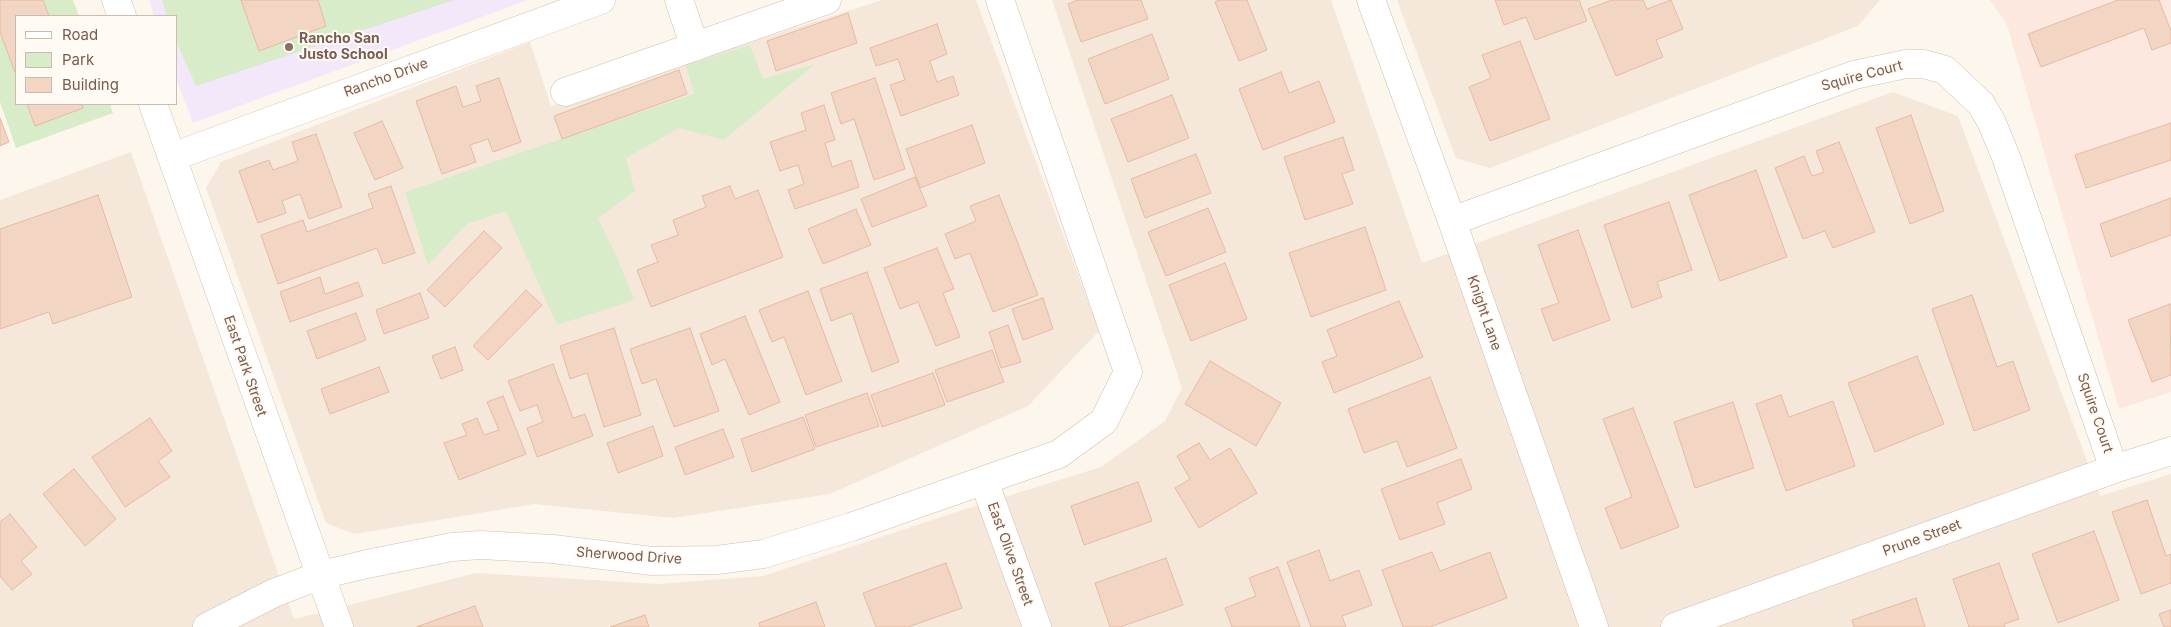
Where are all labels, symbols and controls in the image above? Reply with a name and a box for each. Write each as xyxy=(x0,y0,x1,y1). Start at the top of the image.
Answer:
legend xyxy=(15,15,178,105)
text: Road xyxy=(62,25,98,44)
place label: Rancho San Justo School xyxy=(299,31,388,64)
marker: Rancho San Justo School xyxy=(283,41,295,53)
text: Park xyxy=(62,50,94,69)
street label: Rancho Drive xyxy=(342,55,430,101)
street label: Squire Court xyxy=(1820,57,1904,95)
text: Building xyxy=(62,75,119,94)
street label: Knight Lane xyxy=(1463,273,1505,353)
street label: East Park Street xyxy=(220,313,270,419)
street label: Squire Court xyxy=(2073,371,2117,455)
street label: East Olive Street xyxy=(983,500,1037,608)
street label: Prune Street xyxy=(1880,516,1964,560)
street label: Sherwood Drive xyxy=(576,544,682,568)

